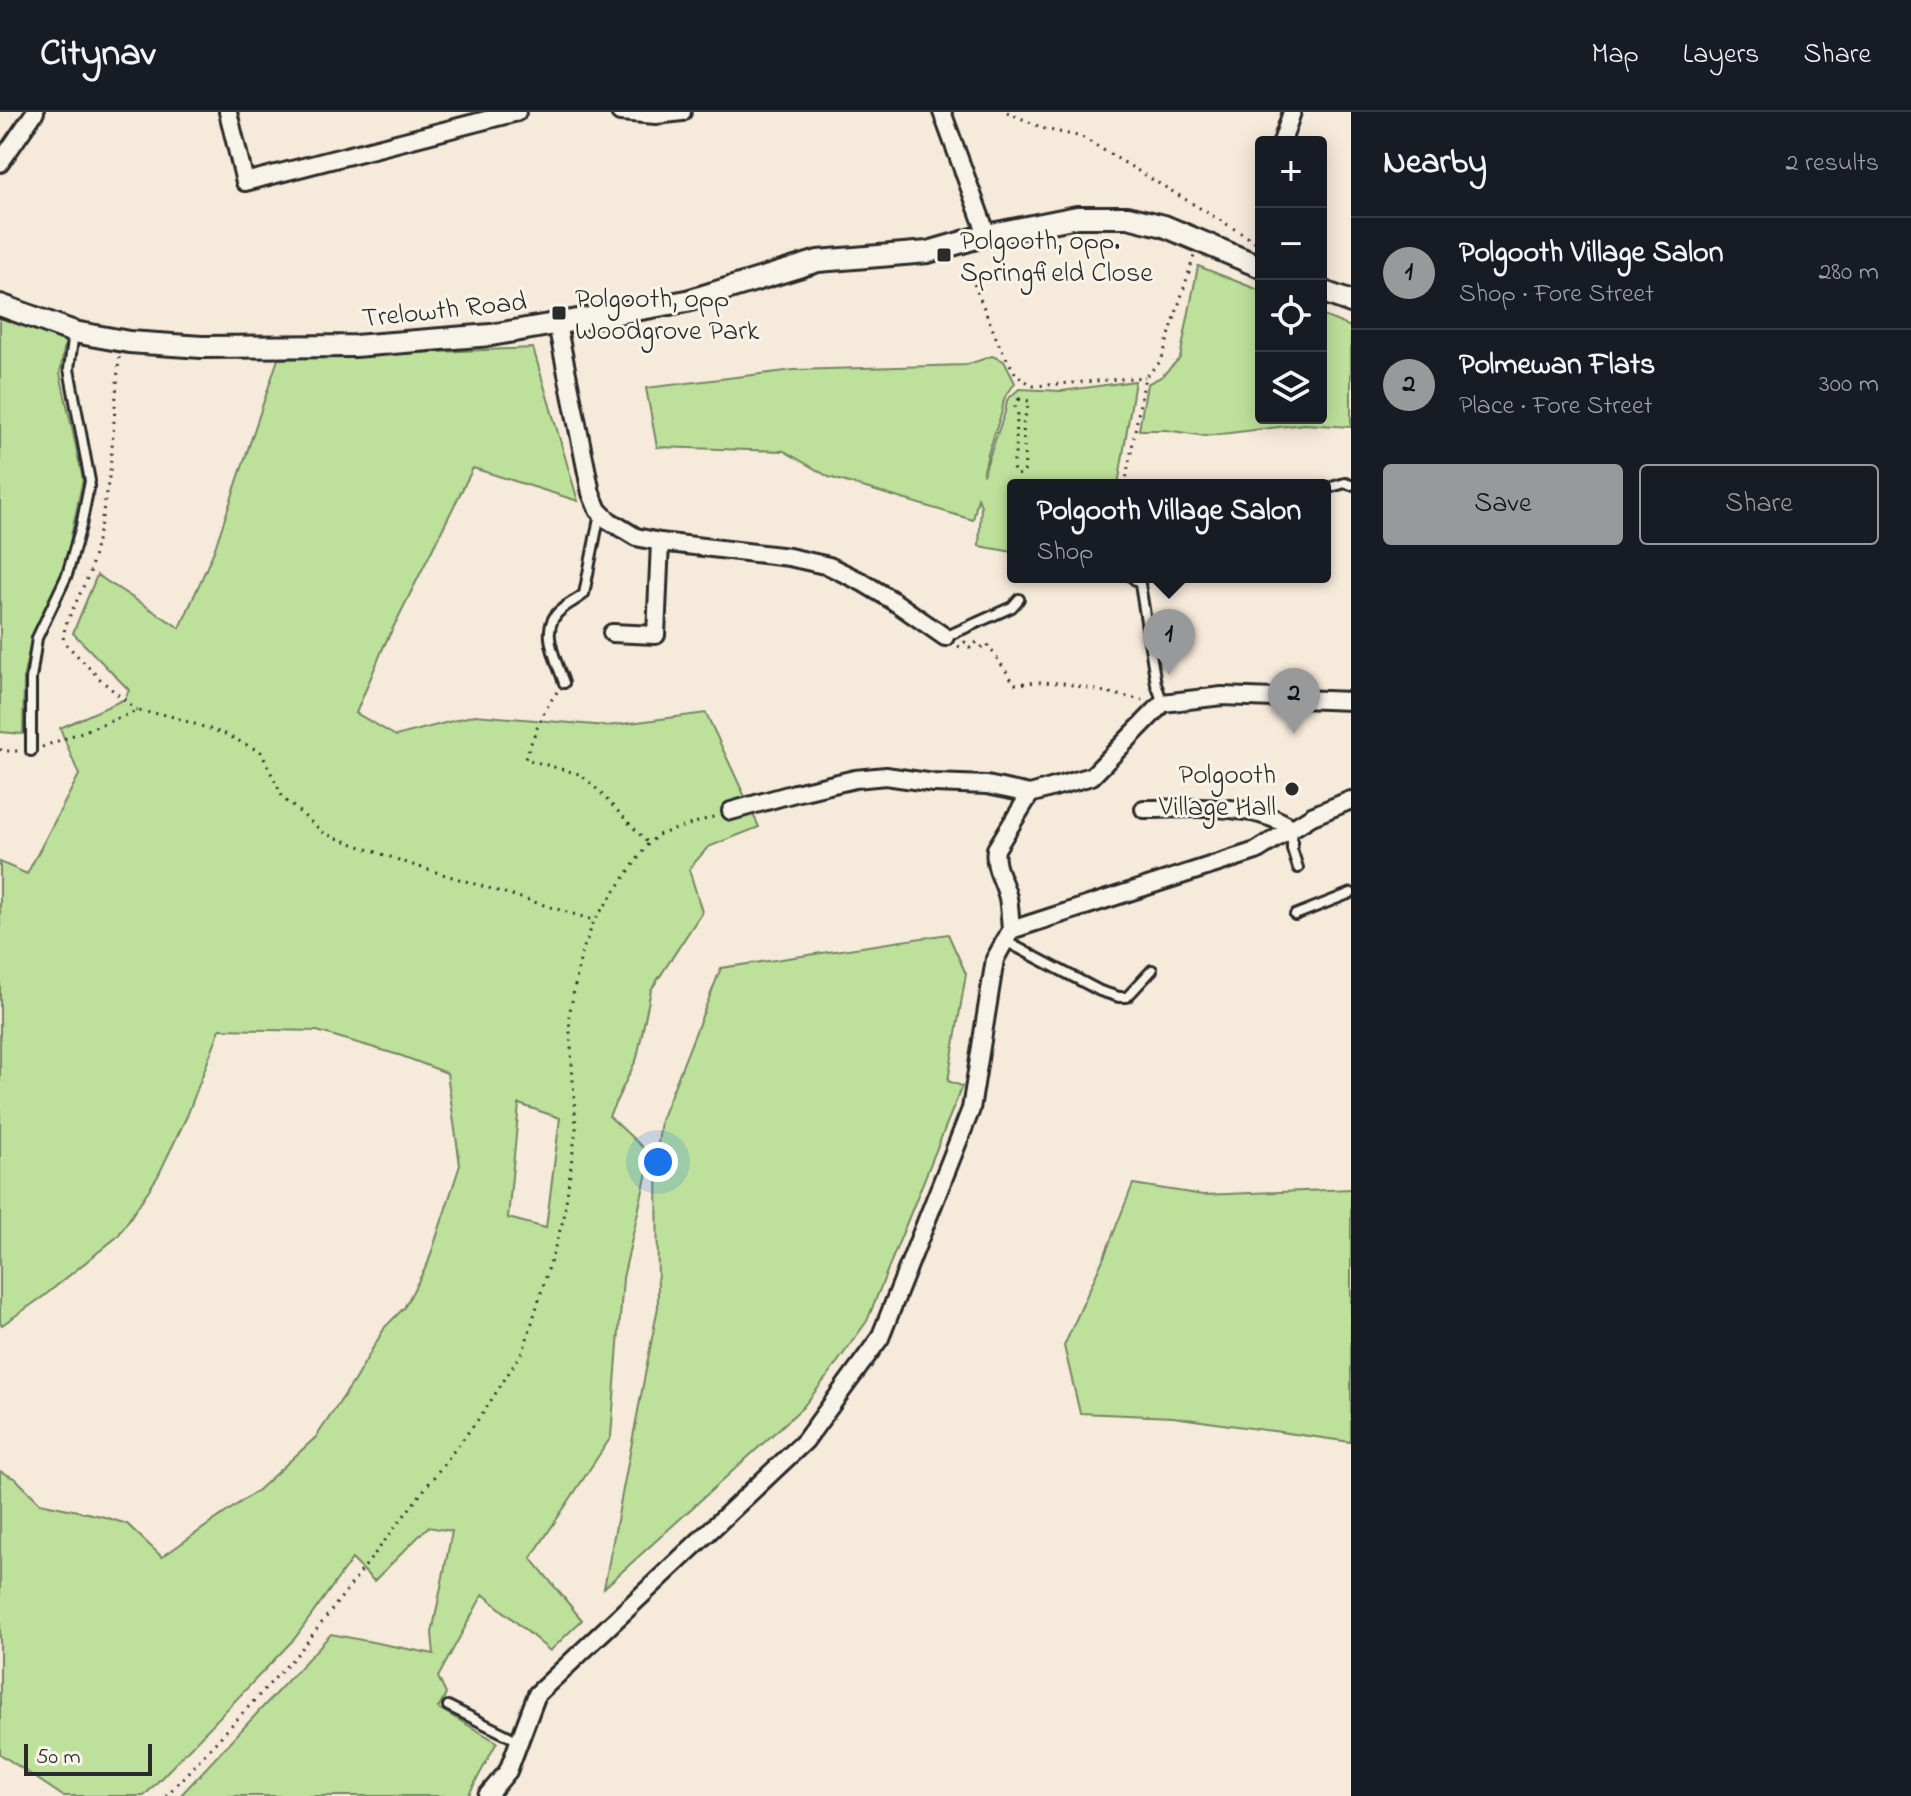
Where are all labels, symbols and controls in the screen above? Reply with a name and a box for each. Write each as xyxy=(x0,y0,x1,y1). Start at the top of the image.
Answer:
text: Citynav xyxy=(40,27,156,83)
text: Map xyxy=(1591,35,1639,76)
text: Layers xyxy=(1683,35,1759,76)
text: Share xyxy=(1803,35,1871,76)
map controls xyxy=(1255,136,1327,424)
button: + xyxy=(1255,136,1327,208)
text: Nearby xyxy=(1383,139,1487,189)
text: 2 results xyxy=(1786,145,1879,183)
button: − xyxy=(1255,208,1327,280)
place label: Polgooth, opp. Springfield Close xyxy=(960,222,1153,295)
text: Polgooth Village Salon xyxy=(1459,232,1723,276)
marker: Polgooth, opp. Springfield Close xyxy=(935,246,953,264)
text: 1 xyxy=(1405,254,1413,292)
text: 280 m xyxy=(1818,254,1879,292)
text: Shop · Fore Street xyxy=(1459,276,1654,314)
place label: Polgooth, opp Woodgrove Park xyxy=(575,280,760,353)
button: locate xyxy=(1255,280,1327,352)
street label: Trelowth Road xyxy=(360,282,529,341)
marker: Polgooth, opp Woodgrove Park xyxy=(550,304,568,322)
text: Polmewan Flats xyxy=(1459,344,1655,388)
button: layers xyxy=(1255,352,1327,424)
text: 2 xyxy=(1403,366,1415,404)
text: 300 m xyxy=(1819,366,1879,404)
text: Place · Fore Street xyxy=(1459,388,1652,426)
button: Save xyxy=(1383,464,1623,545)
button: Share xyxy=(1639,464,1879,545)
popup xyxy=(1007,479,1331,583)
text: Polgooth Village Salon xyxy=(1037,490,1301,534)
text: Shop xyxy=(1037,534,1093,572)
pin: 1 xyxy=(1143,609,1195,675)
pin: 2 xyxy=(1268,668,1320,734)
place label: Polgooth Village Hall xyxy=(1158,756,1276,829)
marker: Polgooth Village Hall xyxy=(1283,780,1301,798)
your location xyxy=(638,1142,678,1182)
scale bar xyxy=(24,1740,152,1776)
text: 50 m xyxy=(36,1742,81,1774)

